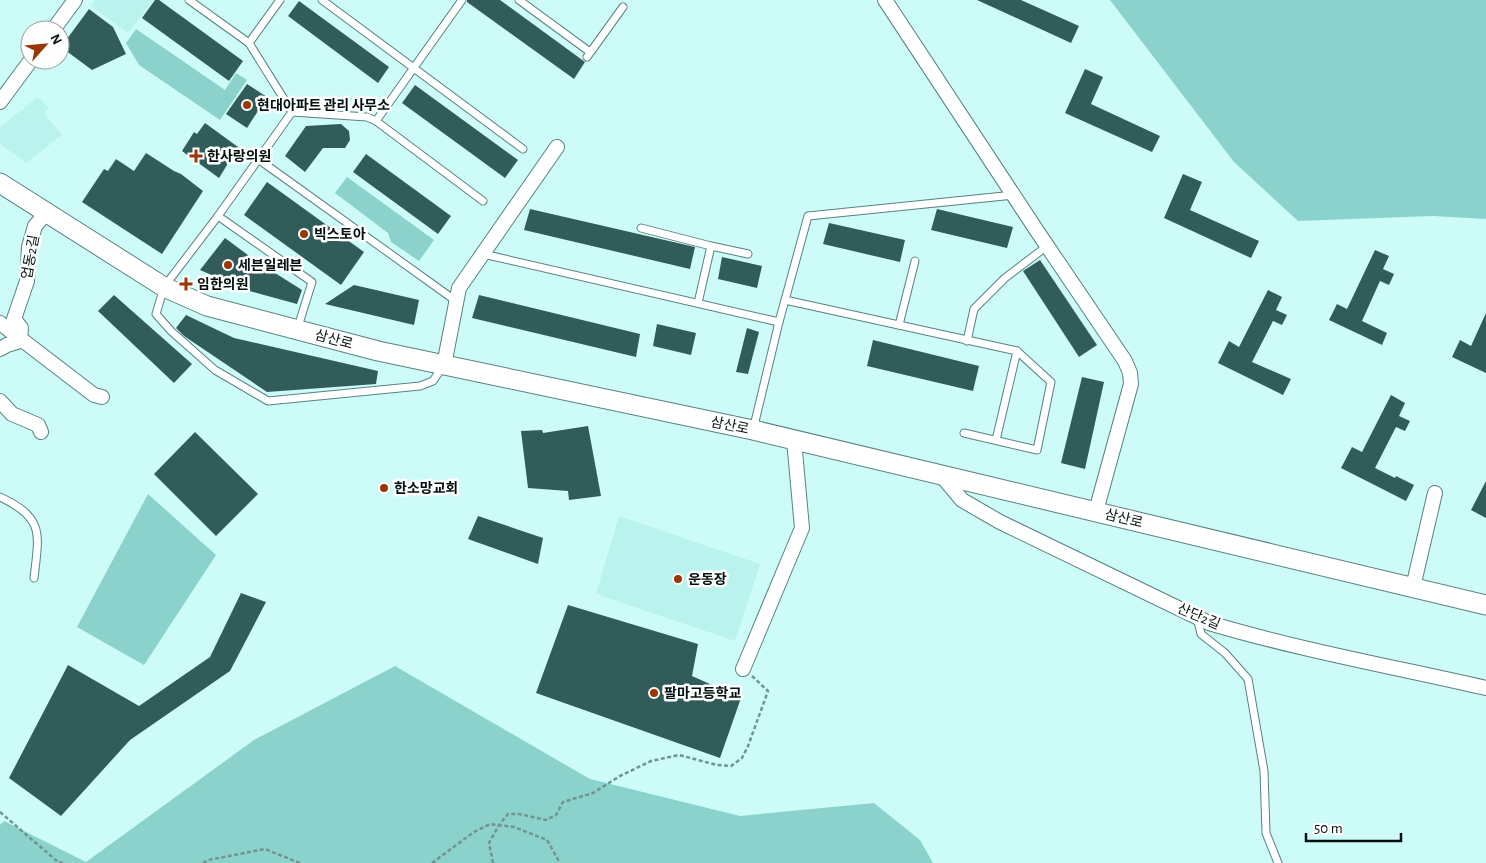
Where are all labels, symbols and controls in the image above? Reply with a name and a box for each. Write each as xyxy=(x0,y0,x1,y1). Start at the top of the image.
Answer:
north arrow xyxy=(20,20,70,70)
text: N xyxy=(47,32,64,47)
place label: 현대아파트 관리 사무소 xyxy=(257,97,390,113)
marker: 현대아파트 관리 사무소 xyxy=(241,99,253,111)
place label: 한사랑의원 xyxy=(207,148,271,164)
marker: 한사랑의원 xyxy=(189,149,203,163)
place label: 빅스토아 xyxy=(314,227,366,242)
marker: 빅스토아 xyxy=(298,228,310,240)
street label: 업동2길 xyxy=(19,234,42,281)
place label: 세븐일레븐 xyxy=(238,258,303,273)
marker: 세븐일레븐 xyxy=(222,259,234,271)
place label: 임한의원 xyxy=(197,276,249,292)
marker: 임한의원 xyxy=(179,277,193,291)
street label: 삼산로 xyxy=(313,327,355,352)
street label: 삼산로 xyxy=(709,414,750,437)
place label: 한소망교회 xyxy=(394,480,458,496)
marker: 한소망교회 xyxy=(378,482,390,494)
street label: 삼산로 xyxy=(1103,507,1145,530)
place label: 운동장 xyxy=(688,572,727,587)
marker: 운동장 xyxy=(672,573,684,585)
street label: 산단2길 xyxy=(1175,601,1222,632)
place label: 팔마고등학교 xyxy=(664,685,741,701)
marker: 팔마고등학교 xyxy=(648,687,660,699)
scale bar xyxy=(1306,810,1401,842)
text: 50 m xyxy=(1314,821,1343,836)

